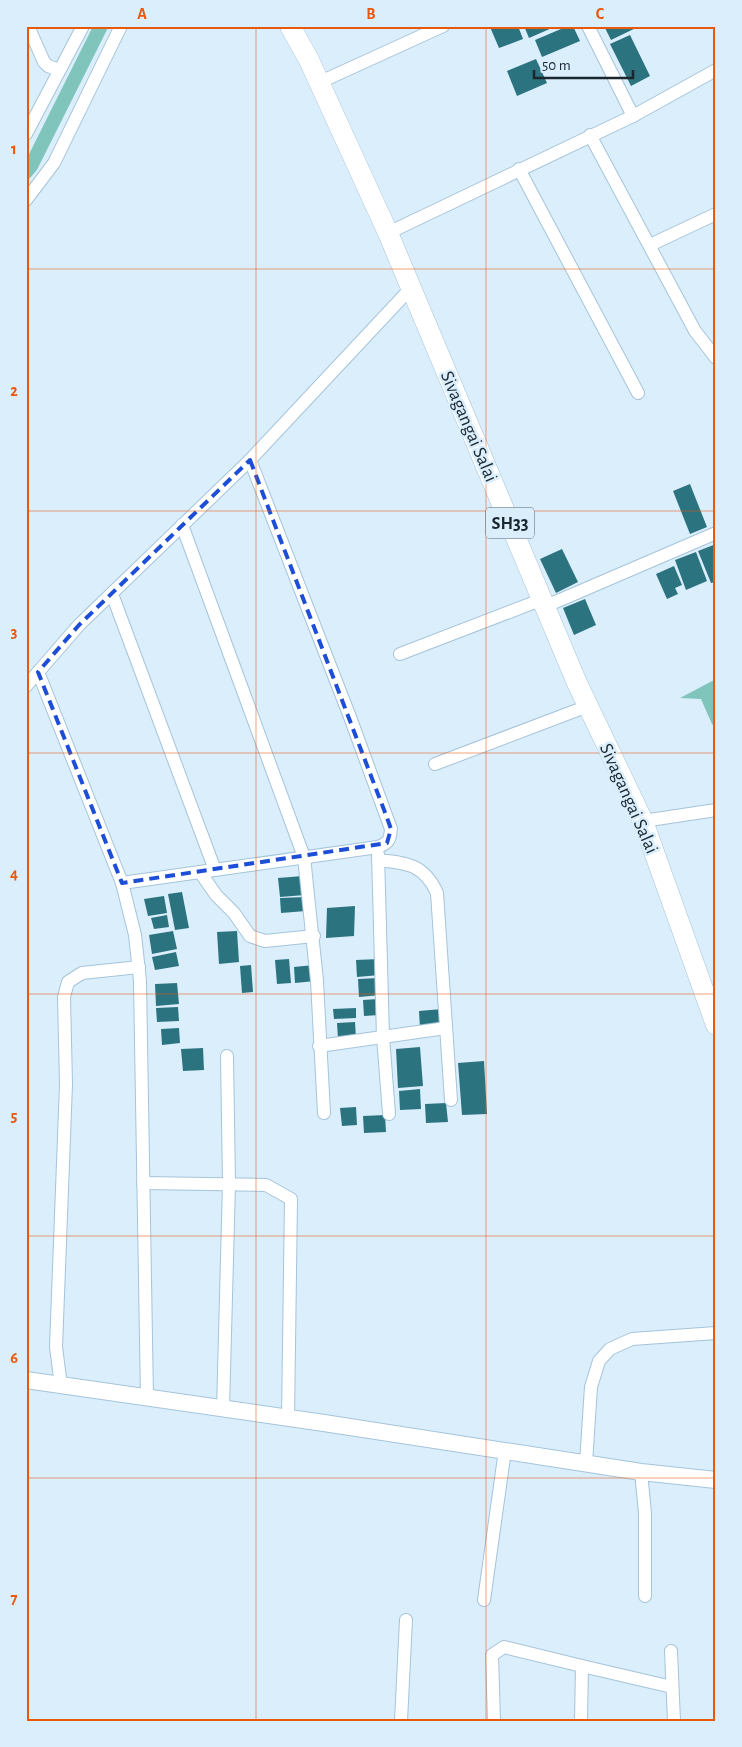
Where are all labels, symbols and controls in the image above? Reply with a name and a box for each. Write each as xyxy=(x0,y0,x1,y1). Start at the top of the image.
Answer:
text: A xyxy=(137,6,147,22)
text: B xyxy=(366,6,376,22)
text: C xyxy=(596,6,605,22)
scale bar xyxy=(534,48,633,80)
text: 50 m xyxy=(542,58,571,73)
text: 1 xyxy=(11,141,17,157)
street label: Sivagangai Salai xyxy=(437,368,500,485)
text: 2 xyxy=(10,383,18,399)
road number: SH33 xyxy=(486,508,534,538)
text: 3 xyxy=(11,624,18,640)
street label: Sivagangai Salai xyxy=(596,741,661,857)
text: 4 xyxy=(10,866,18,882)
text: 5 xyxy=(11,1108,18,1124)
text: 6 xyxy=(10,1350,18,1366)
text: 7 xyxy=(11,1591,18,1607)

